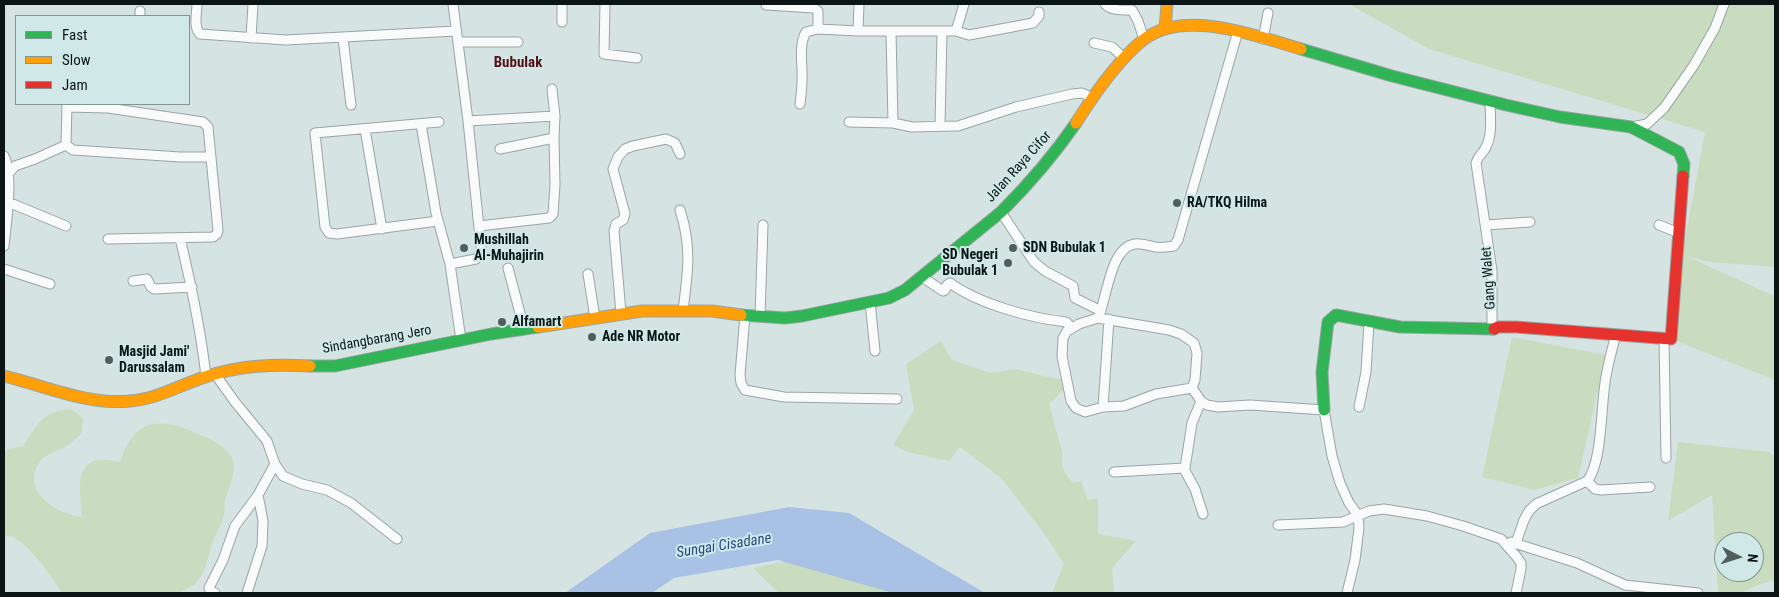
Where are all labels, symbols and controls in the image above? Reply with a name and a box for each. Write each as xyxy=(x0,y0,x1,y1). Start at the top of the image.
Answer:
legend xyxy=(15,15,190,105)
text: Fast xyxy=(62,26,87,44)
text: Slow xyxy=(62,51,91,69)
district label: Bubulak xyxy=(494,54,542,72)
text: Jam xyxy=(62,76,88,94)
street label: Jalan Raya Cifor xyxy=(983,128,1055,206)
place label: RA/TKQ Hilma xyxy=(1187,195,1267,211)
marker: RA/TKQ Hilma xyxy=(1171,197,1183,209)
place label: Mushillah Al-Muhajirin xyxy=(474,232,544,264)
place label: SDN Bubulak 1 xyxy=(1023,240,1106,256)
marker: Mushillah Al-Muhajirin xyxy=(458,242,470,254)
marker: SDN Bubulak 1 xyxy=(1007,242,1019,254)
street label: Gang Walet xyxy=(1478,246,1500,310)
place label: SD Negeri Bubulak 1 xyxy=(942,247,998,280)
marker: SD Negeri Bubulak 1 xyxy=(1002,257,1014,269)
place label: Alfamart xyxy=(512,314,561,330)
marker: Alfamart xyxy=(496,316,508,328)
street label: Sindangbarang Jero xyxy=(321,322,433,358)
place label: Ade NR Motor xyxy=(602,329,680,345)
marker: Ade NR Motor xyxy=(586,331,598,343)
place label: Masjid Jami' Darussalam xyxy=(119,344,189,377)
marker: Masjid Jami' Darussalam xyxy=(103,354,115,366)
water label: Sungai Cisadane xyxy=(675,530,773,562)
north arrow xyxy=(1714,532,1764,582)
text: N xyxy=(1745,553,1761,563)

